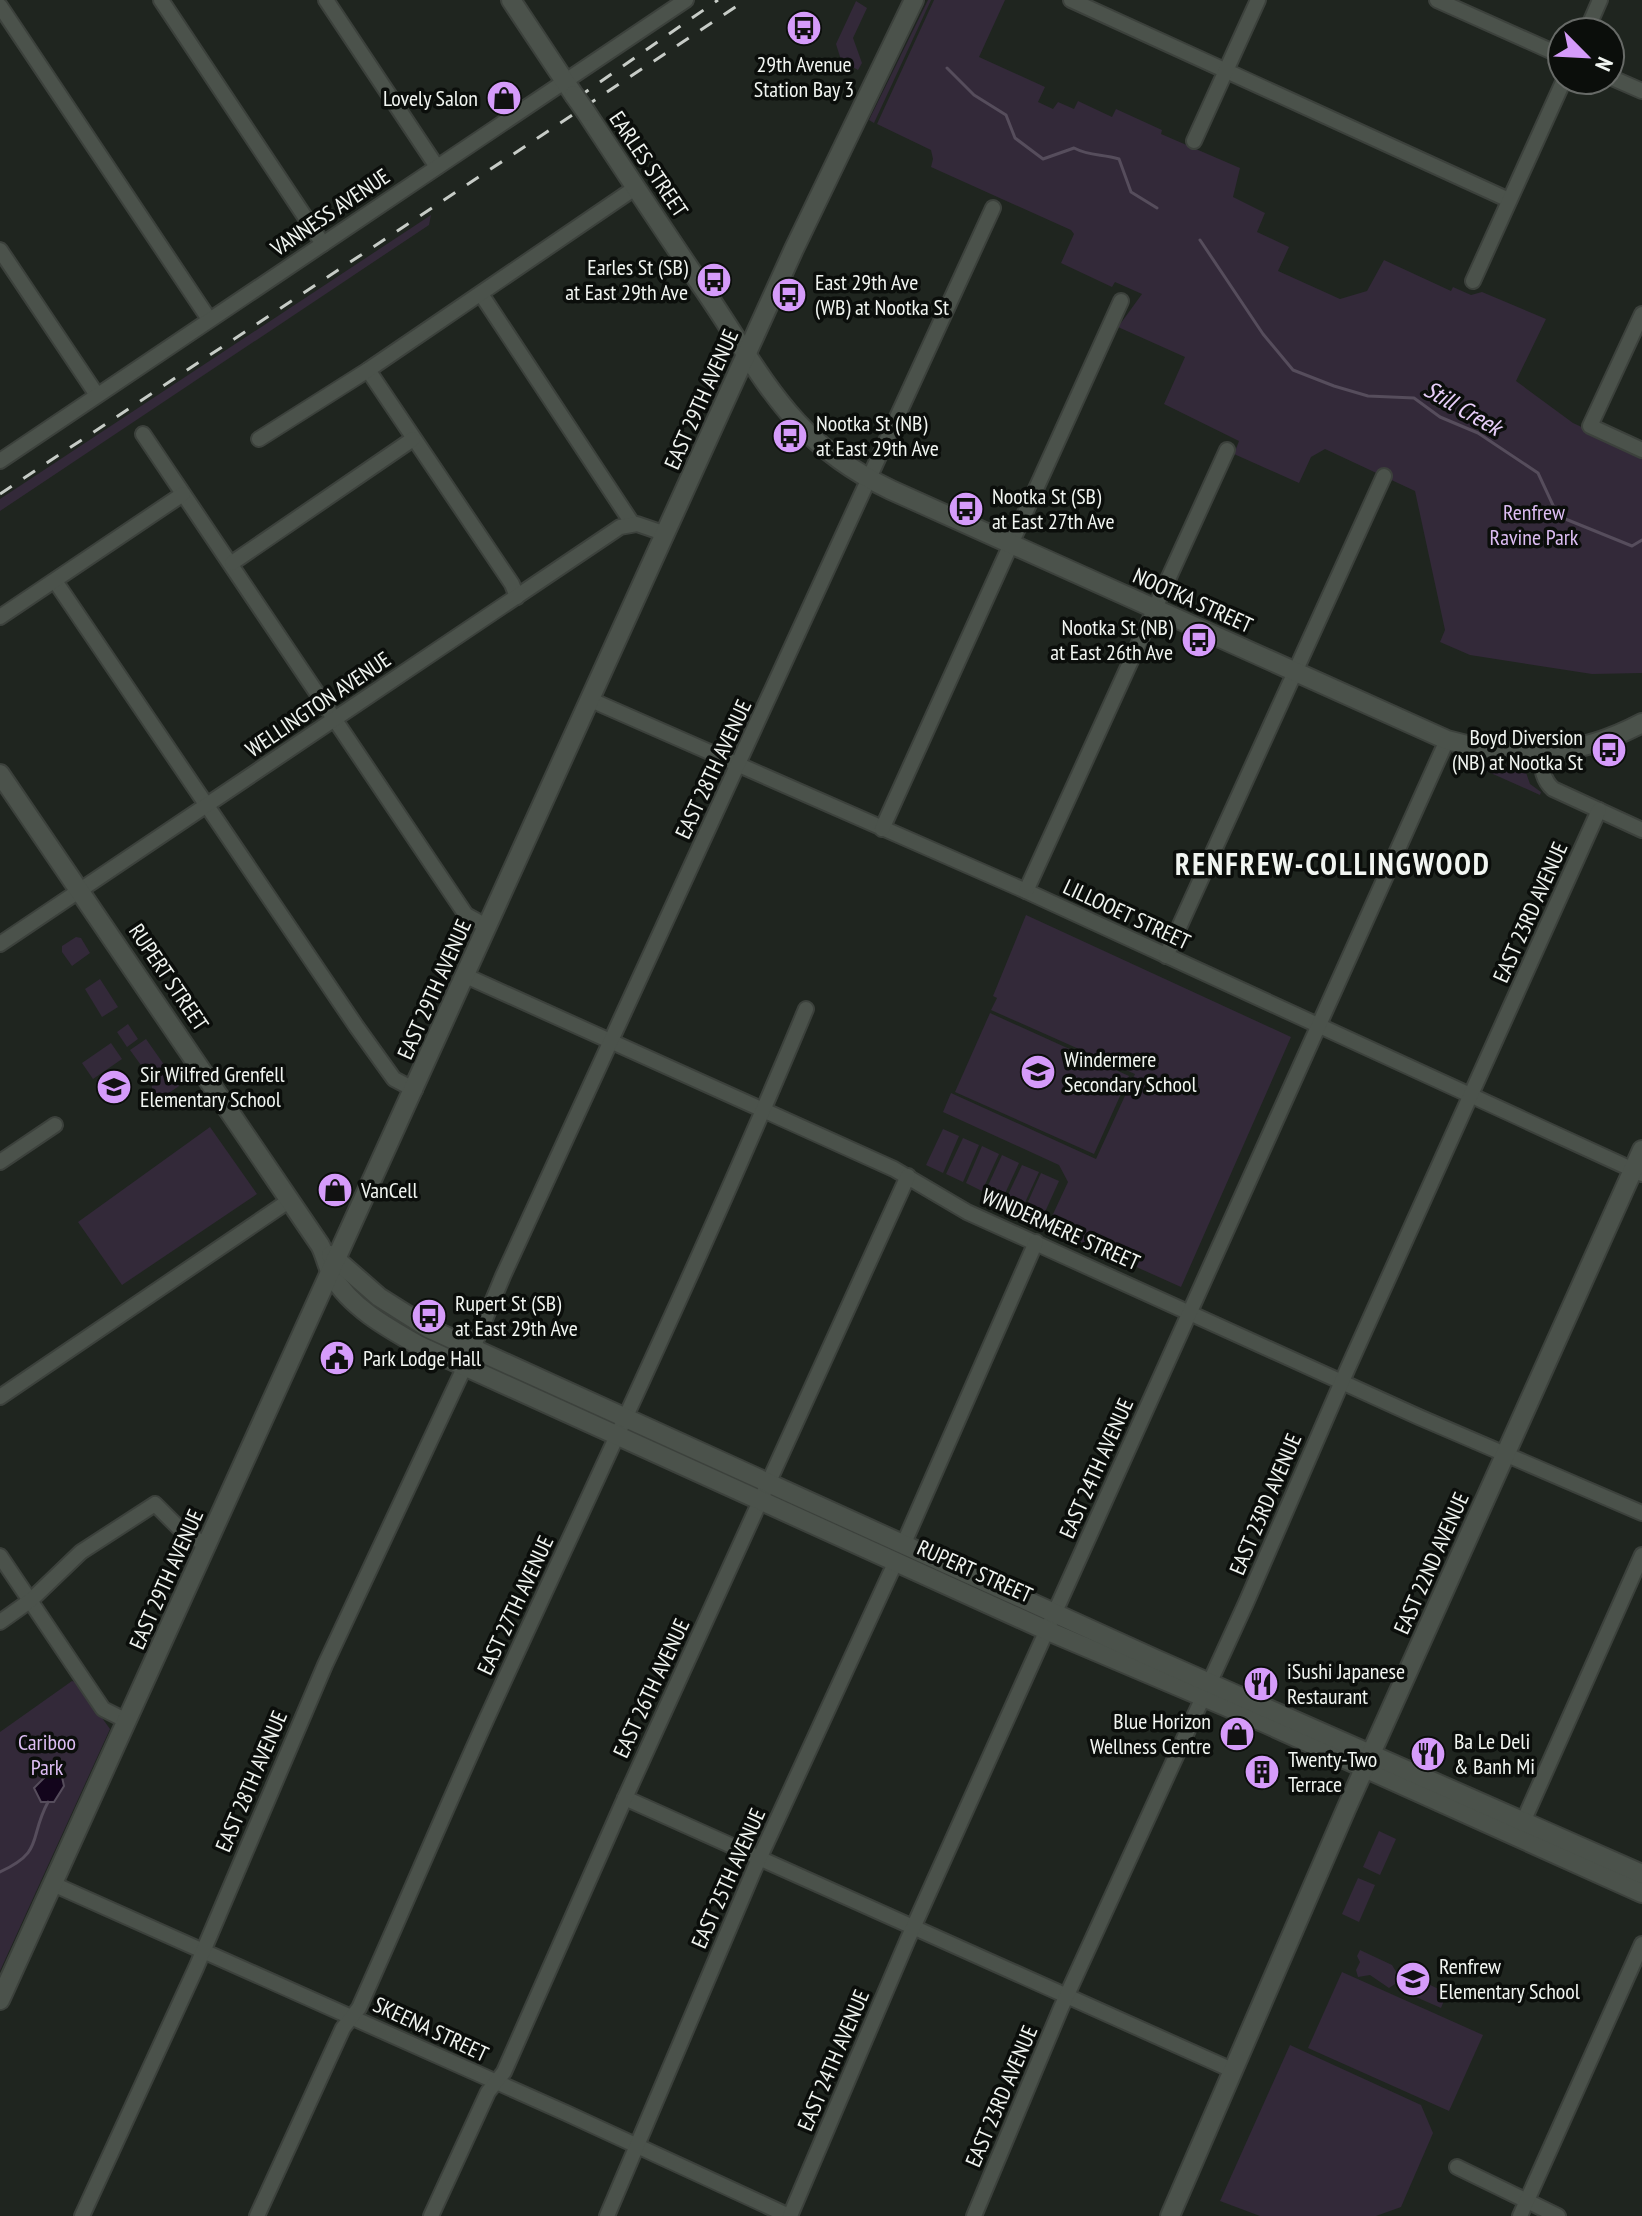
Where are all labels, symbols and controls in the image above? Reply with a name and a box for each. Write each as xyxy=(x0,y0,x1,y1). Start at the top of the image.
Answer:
bus stop icon: 29th Avenue Station Bay 3 xyxy=(785,9,823,47)
north arrow xyxy=(1546,16,1626,96)
place label: 29th Avenue Station Bay 3 xyxy=(754,50,854,103)
text: N xyxy=(1589,53,1619,75)
shop icon: Lovely Salon xyxy=(485,79,523,117)
place label: Lovely Salon xyxy=(383,84,478,112)
street label: EARLES STREET xyxy=(603,106,695,222)
street label: VANNESS AVENUE xyxy=(264,162,395,263)
place label: Earles St (SB) at East 29th Ave xyxy=(565,253,689,306)
bus stop icon: Earles St (SB) at East 29th Ave xyxy=(695,261,733,299)
place label: East 29th Ave (WB) at Nootka St xyxy=(815,268,949,321)
bus stop icon: East 29th Ave (WB) at Nootka St xyxy=(770,276,808,314)
street label: EAST 29TH AVENUE xyxy=(658,325,744,473)
water label: Still Creek xyxy=(1419,373,1510,444)
place label: Nootka St (NB) at East 29th Ave xyxy=(816,409,939,462)
bus stop icon: Nootka St (NB) at East 29th Ave xyxy=(771,417,809,455)
place label: Nootka St (SB) at East 27th Ave xyxy=(992,482,1115,535)
bus stop icon: Nootka St (SB) at East 27th Ave xyxy=(947,490,985,528)
park label: Renfrew Ravine Park xyxy=(1490,498,1579,551)
street label: NOOTKA STREET xyxy=(1129,561,1257,639)
place label: Nootka St (NB) at East 26th Ave xyxy=(1050,613,1174,666)
bus stop icon: Nootka St (NB) at East 26th Ave xyxy=(1180,621,1218,659)
street label: WELLINGTON AVENUE xyxy=(240,645,396,763)
street label: EAST 28TH AVENUE xyxy=(669,695,757,843)
place label: Boyd Diversion (NB) at Nootka St xyxy=(1452,723,1583,776)
bus stop icon: Boyd Diversion (NB) at Nootka St xyxy=(1590,731,1628,769)
street label: EAST 23RD AVENUE xyxy=(1487,837,1573,987)
district label: RENFREW-COLLINGWOOD xyxy=(1175,844,1491,883)
street label: LILLOOET STREET xyxy=(1059,872,1195,956)
street label: EAST 29TH AVENUE xyxy=(391,915,477,1063)
street label: RUPERT STREET xyxy=(123,918,215,1036)
place label: Windermere Secondary School xyxy=(1064,1045,1198,1098)
school or university icon: Windermere Secondary School xyxy=(1019,1053,1057,1091)
place label: Sir Wilfred Grenfell Elementary School xyxy=(140,1060,285,1113)
school or university icon: Sir Wilfred Grenfell Elementary School xyxy=(95,1068,133,1106)
shop icon: VanCell xyxy=(316,1171,354,1209)
place label: VanCell xyxy=(360,1176,418,1204)
street label: WINDERMERE STREET xyxy=(978,1182,1144,1276)
place label: Rupert St (SB) at East 29th Ave xyxy=(455,1289,578,1342)
bus stop icon: Rupert St (SB) at East 29th Ave xyxy=(410,1297,448,1335)
public building icon: Park Lodge Hall xyxy=(318,1339,356,1377)
place label: Park Lodge Hall xyxy=(363,1344,482,1372)
street label: EAST 24TH AVENUE xyxy=(1053,1394,1139,1542)
street label: EAST 23RD AVENUE xyxy=(1223,1429,1307,1579)
street label: EAST 22ND AVENUE xyxy=(1387,1488,1475,1638)
street label: EAST 29TH AVENUE xyxy=(123,1505,209,1653)
street label: EAST 27TH AVENUE xyxy=(471,1531,559,1679)
street label: RUPERT STREET xyxy=(913,1533,1037,1609)
street label: EAST 26TH AVENUE xyxy=(607,1614,695,1762)
place label: iSushi Japanese Restaurant xyxy=(1287,1657,1405,1710)
restaurant icon: iSushi Japanese Restaurant xyxy=(1242,1665,1280,1703)
street label: EAST 28TH AVENUE xyxy=(209,1706,293,1856)
place label: Blue Horizon Wellness Centre xyxy=(1090,1707,1211,1760)
shop icon: Blue Horizon Wellness Centre xyxy=(1218,1715,1256,1753)
place label: Ba Le Deli & Banh Mi xyxy=(1454,1727,1535,1780)
park label: Cariboo Park xyxy=(18,1728,76,1781)
restaurant icon: Ba Le Deli & Banh Mi xyxy=(1409,1735,1447,1773)
place label: Twenty-Two Terrace xyxy=(1288,1745,1377,1798)
building icon: Twenty-Two Terrace xyxy=(1243,1753,1281,1791)
street label: EAST 25TH AVENUE xyxy=(685,1804,771,1952)
place label: Renfrew Elementary School xyxy=(1439,1952,1581,2005)
school or university icon: Renfrew Elementary School xyxy=(1394,1960,1432,1998)
street label: EAST 24TH AVENUE xyxy=(791,1985,875,2135)
street label: SKEENA STREET xyxy=(369,1990,493,2068)
street label: EAST 23RD AVENUE xyxy=(959,2021,1043,2171)

